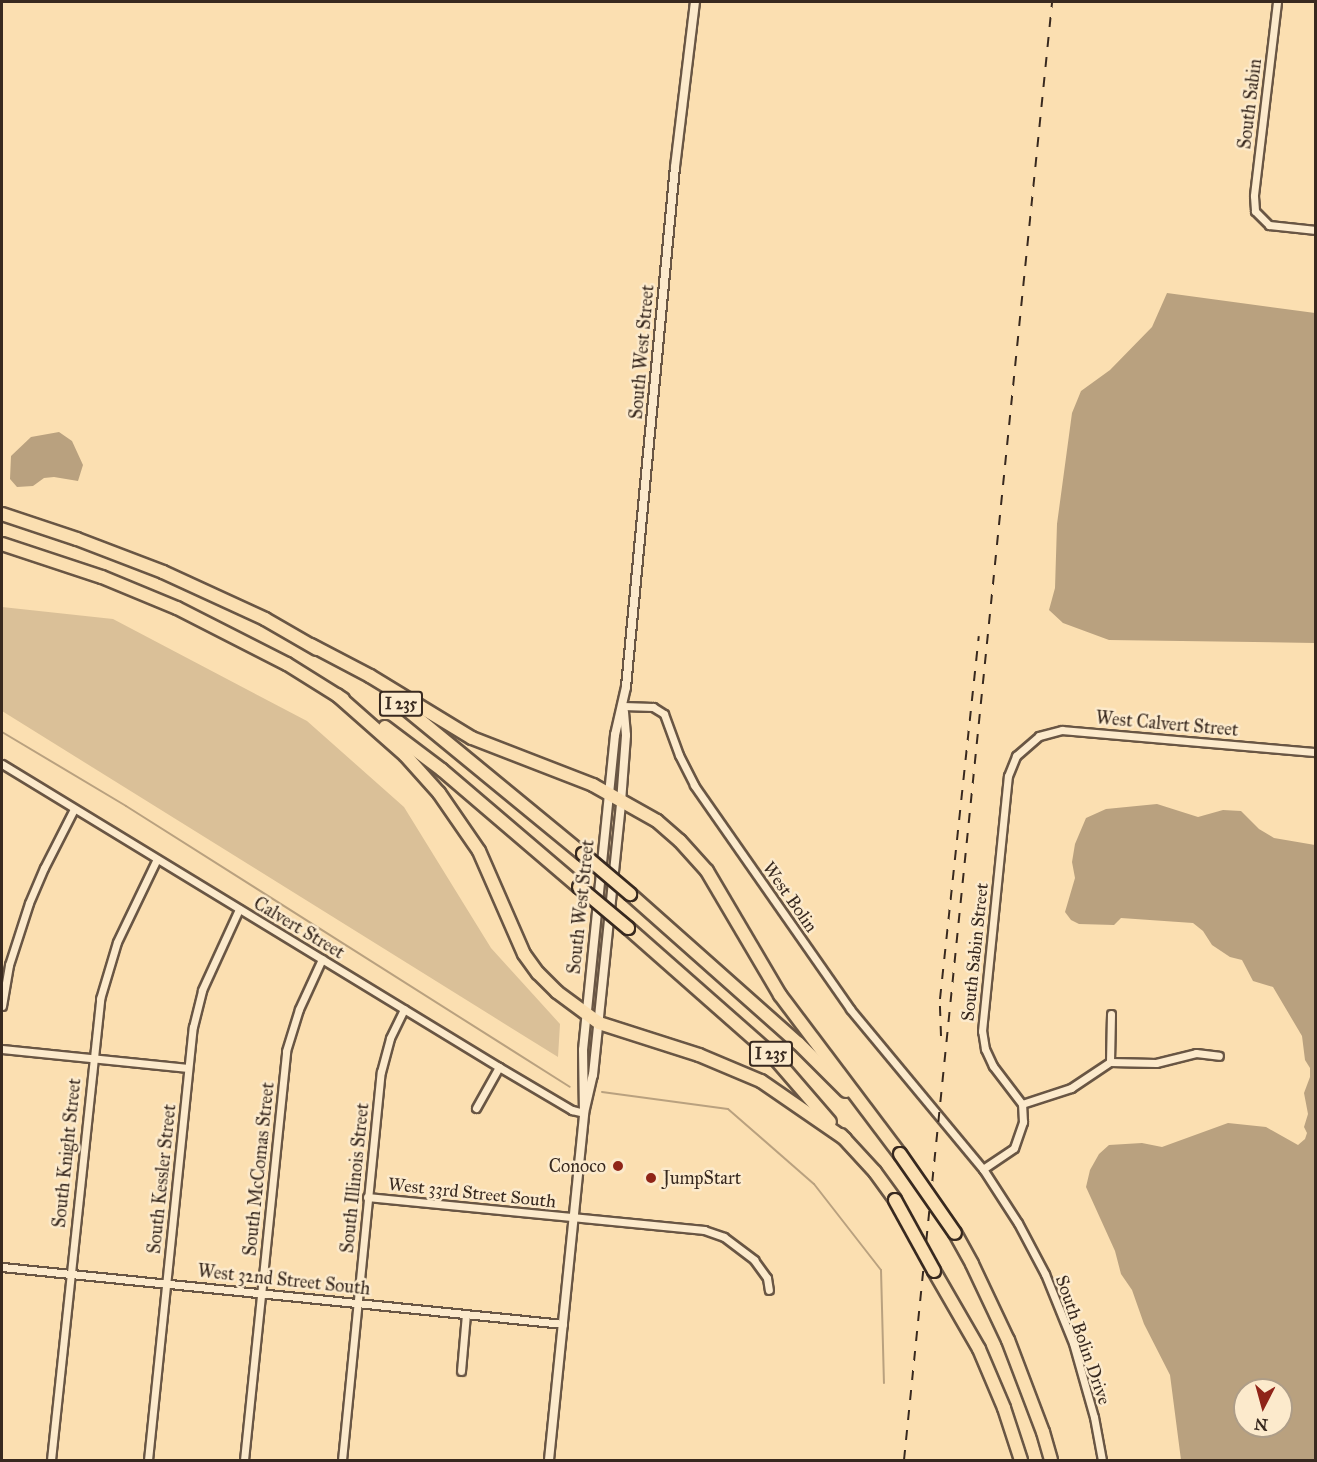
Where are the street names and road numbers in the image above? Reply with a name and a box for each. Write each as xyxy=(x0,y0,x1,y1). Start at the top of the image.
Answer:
street label: South Sabin xyxy=(1234,58,1266,150)
street label: South West Street xyxy=(625,284,659,420)
road number: I 235 xyxy=(378,691,424,717)
street label: West Calvert Street xyxy=(1095,707,1239,741)
street label: South West Street xyxy=(563,839,599,975)
street label: West Bolin xyxy=(758,858,822,936)
street label: South Sabin Street xyxy=(957,882,993,1022)
street label: Calvert Street xyxy=(250,892,348,964)
road number: I 235 xyxy=(748,1041,794,1067)
street label: South Knight Street xyxy=(48,1077,86,1229)
street label: South McComas Street xyxy=(239,1081,279,1257)
street label: South Illinois Street xyxy=(336,1102,374,1254)
street label: South Kessler Street xyxy=(143,1103,181,1255)
street label: West 33rd Street South xyxy=(387,1173,557,1213)
street label: West 32nd Street South xyxy=(197,1260,371,1300)
street label: South Bolin Drive xyxy=(1051,1272,1115,1408)

